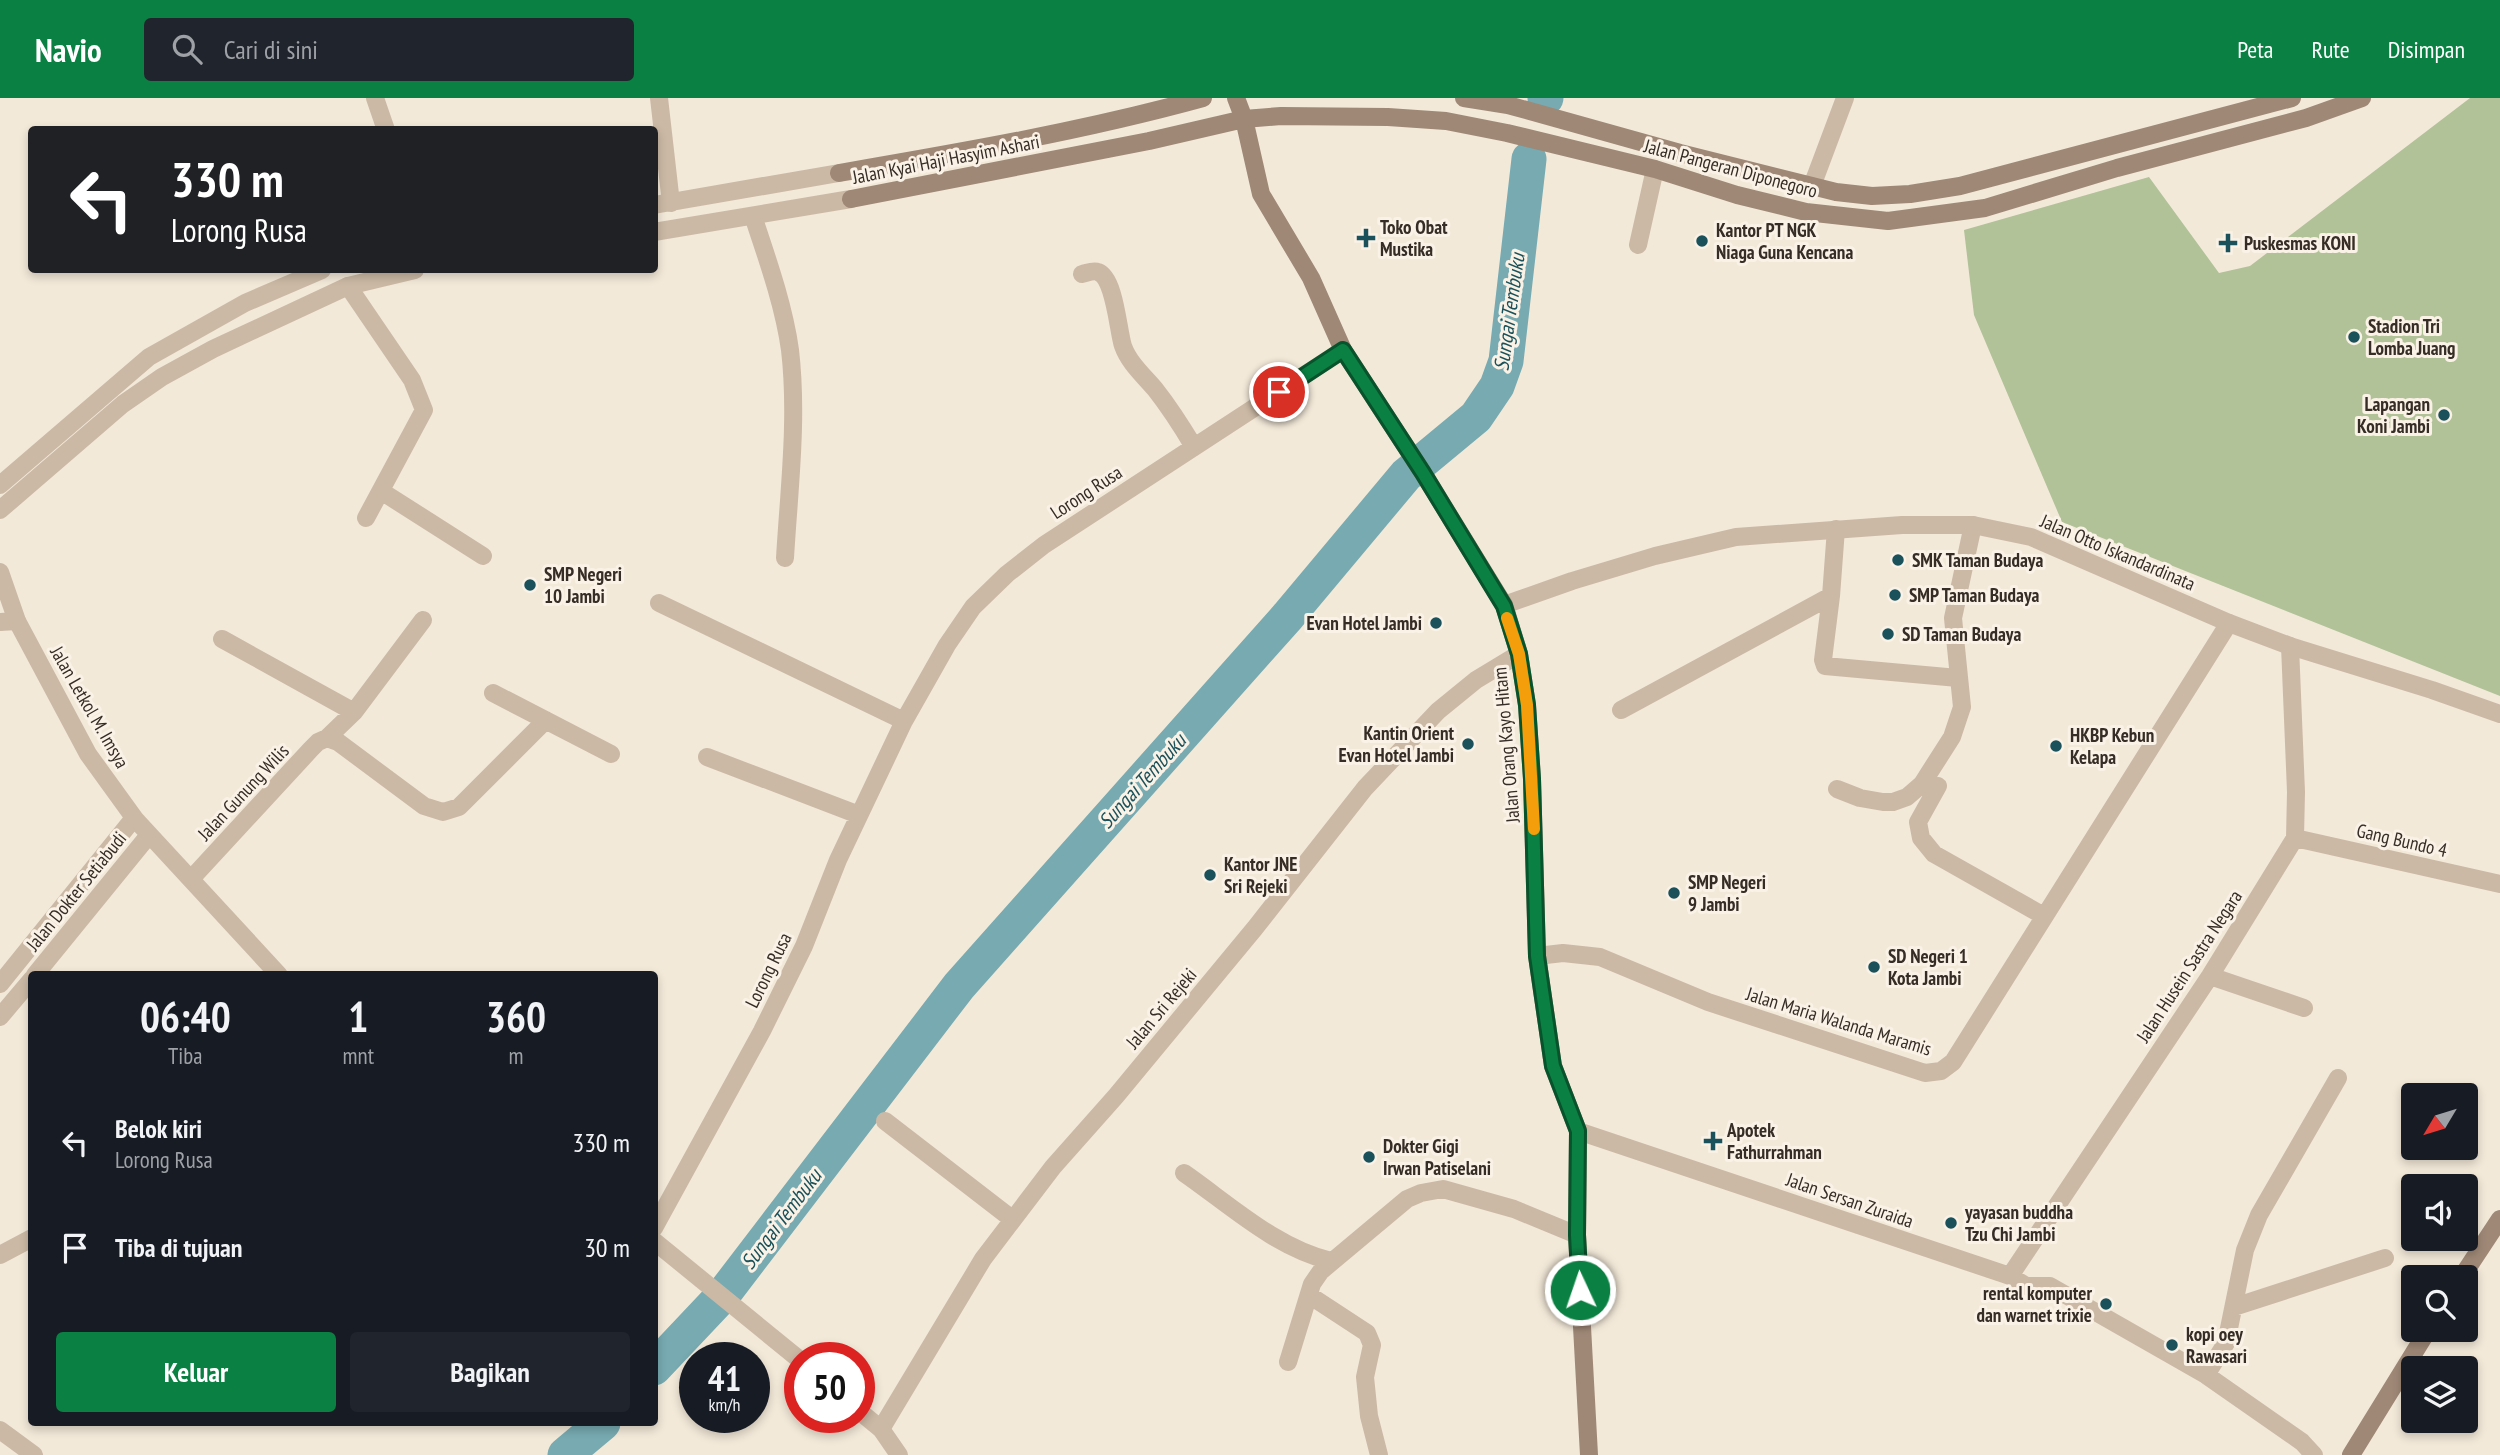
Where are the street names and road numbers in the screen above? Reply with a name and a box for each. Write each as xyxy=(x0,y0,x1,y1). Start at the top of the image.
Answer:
street label: Jalan Kyai Haji Hasyim Ashari xyxy=(849,129,1042,189)
street label: Jalan Pangeran Diponegoro xyxy=(1641,133,1820,203)
street label: Lorong Rusa xyxy=(1046,460,1126,524)
street label: Jalan Otto Iskandardinata xyxy=(2036,508,2199,595)
street label: Jalan Letkol M. Imsya xyxy=(45,641,135,772)
street label: Jalan Orang Kayo Hitam xyxy=(1487,666,1525,825)
street label: Jalan Gunung Wilis xyxy=(192,739,294,846)
street label: Gang Bundo 4 xyxy=(2354,818,2450,862)
street label: Jalan Dokter Setiabudi xyxy=(20,827,131,956)
street label: Jalan Husein Sastra Negara xyxy=(2130,885,2247,1047)
street label: Lorong Rusa xyxy=(740,928,796,1012)
street label: Jalan Sri Rejeki xyxy=(1120,963,1202,1054)
street label: Jalan Maria Walanda Maramis xyxy=(1743,981,1934,1061)
street label: Jalan Sersan Zuraida xyxy=(1782,1167,1917,1233)

